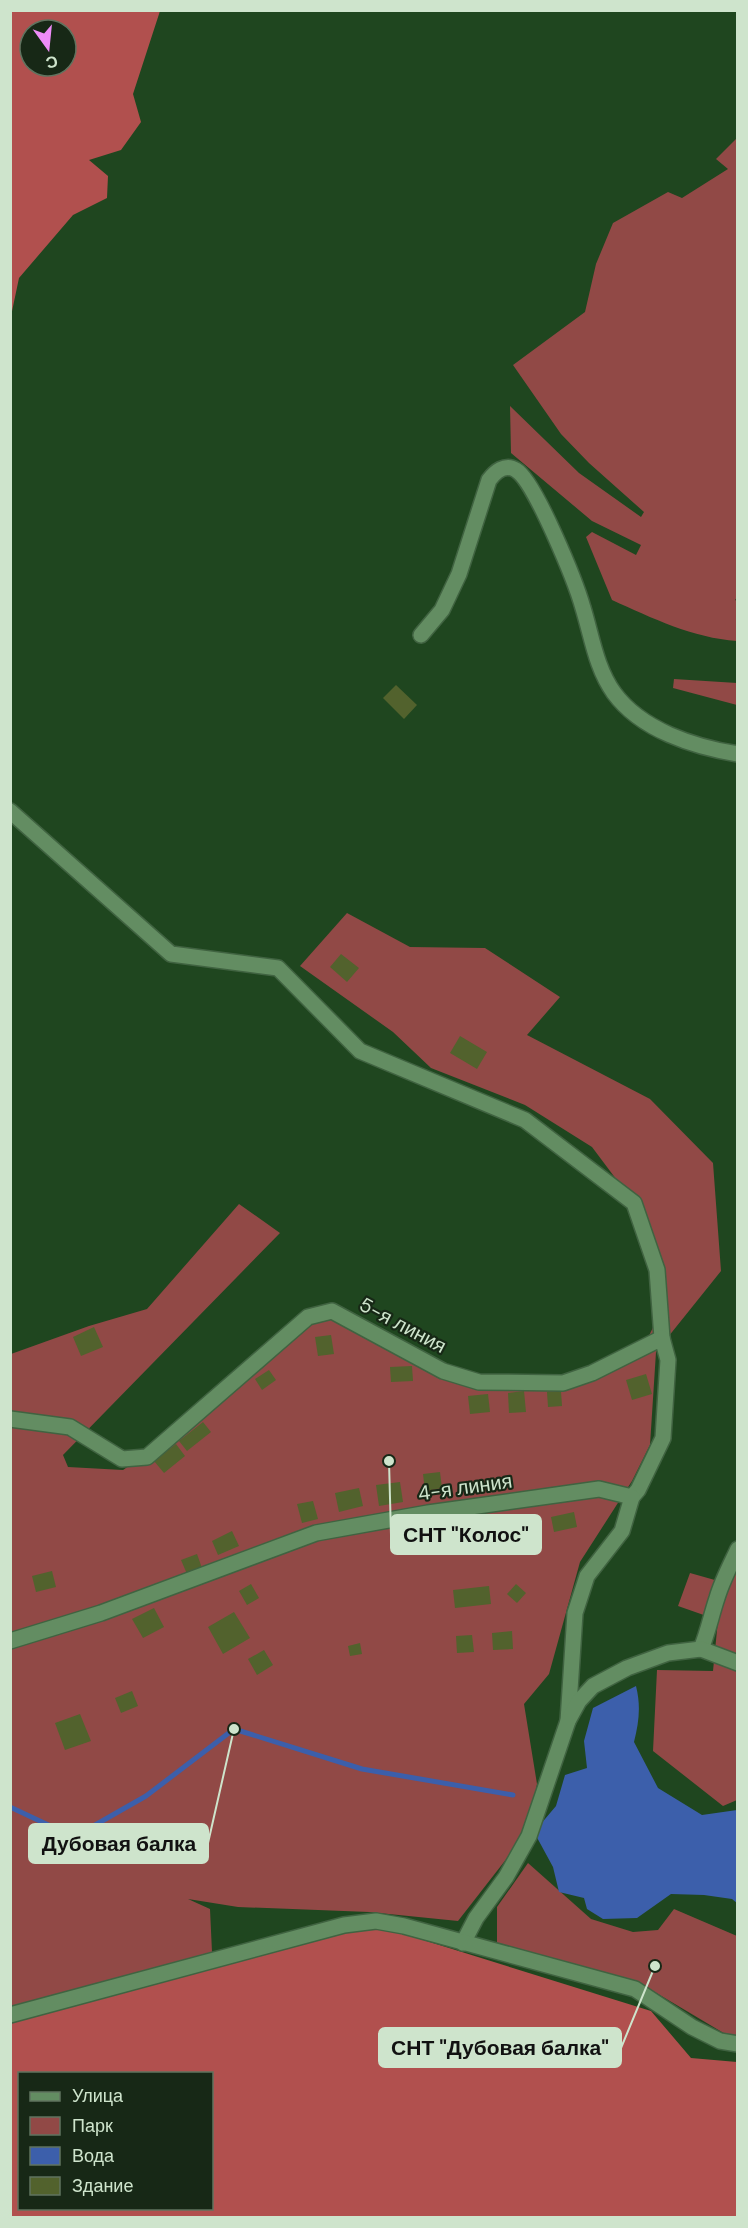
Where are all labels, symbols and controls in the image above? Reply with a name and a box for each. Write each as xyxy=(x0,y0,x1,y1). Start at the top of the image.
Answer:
north arrow xyxy=(18,18,78,78)
text: С xyxy=(43,50,60,74)
street label: 5-я линия xyxy=(355,1291,451,1359)
street label: 4-я линия xyxy=(416,1468,514,1506)
callout: СНТ "Колос" xyxy=(391,1515,541,1554)
text: СНТ "Колос" xyxy=(403,1521,529,1549)
callout: Дубовая балка xyxy=(29,1824,208,1863)
text: Дубовая балка xyxy=(42,1830,197,1858)
callout: СНТ "Дубовая балка" xyxy=(379,2028,621,2067)
text: СНТ "Дубовая балка" xyxy=(391,2034,609,2062)
legend xyxy=(18,2072,213,2210)
text: Улица xyxy=(72,2084,124,2108)
text: Парк xyxy=(72,2114,113,2138)
text: Вода xyxy=(72,2144,115,2168)
text: Здание xyxy=(72,2174,133,2198)

